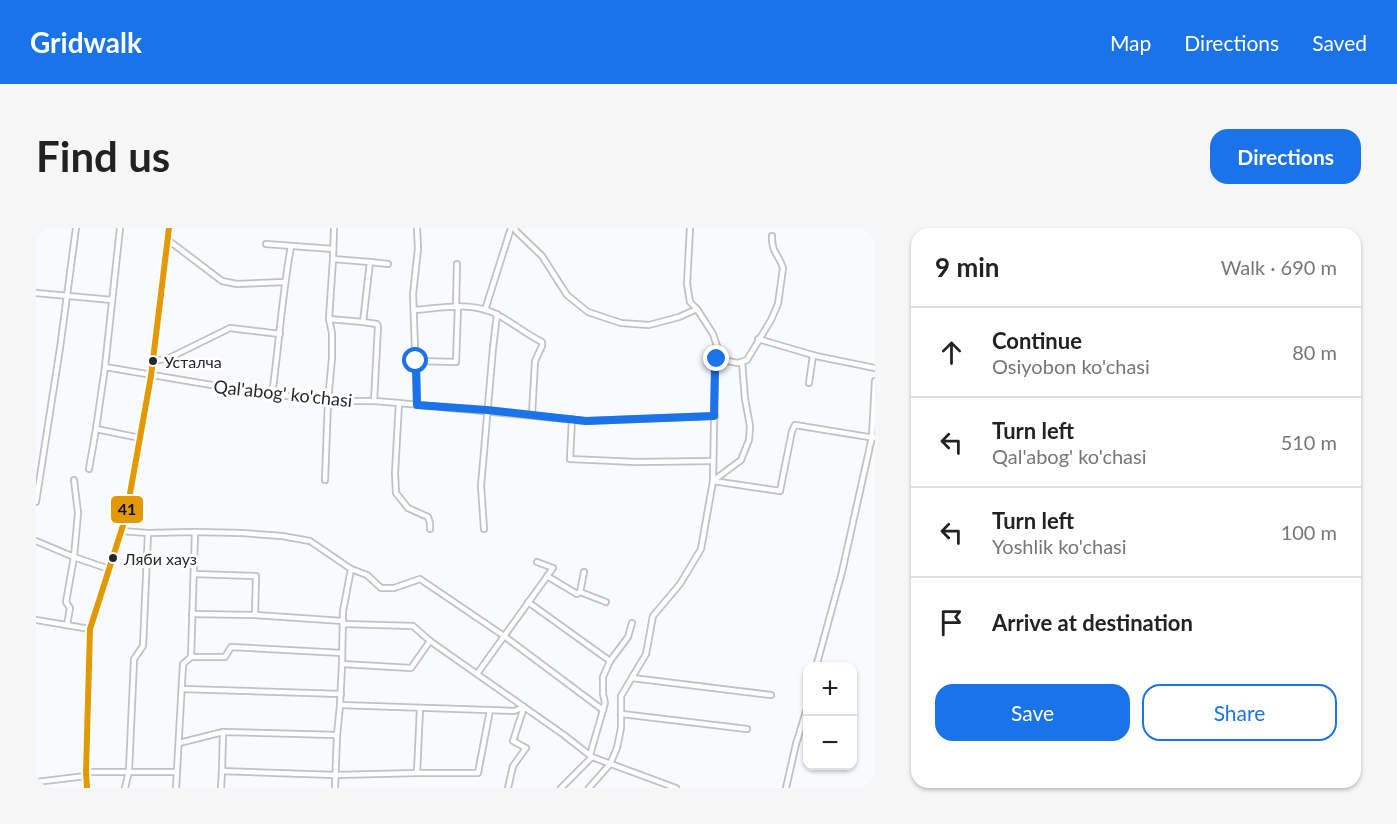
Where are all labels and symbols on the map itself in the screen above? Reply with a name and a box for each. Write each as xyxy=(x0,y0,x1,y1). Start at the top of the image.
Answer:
route end xyxy=(703,345,729,371)
route start xyxy=(402,347,428,373)
place label: Усталча xyxy=(164,352,222,371)
marker: Усталча xyxy=(147,355,159,367)
street label: Qal'abog' ko'chasi xyxy=(213,375,353,411)
line badge: 41 xyxy=(110,495,144,524)
text: 41 xyxy=(118,499,136,518)
place label: Ляби хауз xyxy=(123,549,197,568)
marker: Ляби хауз xyxy=(107,552,119,564)

